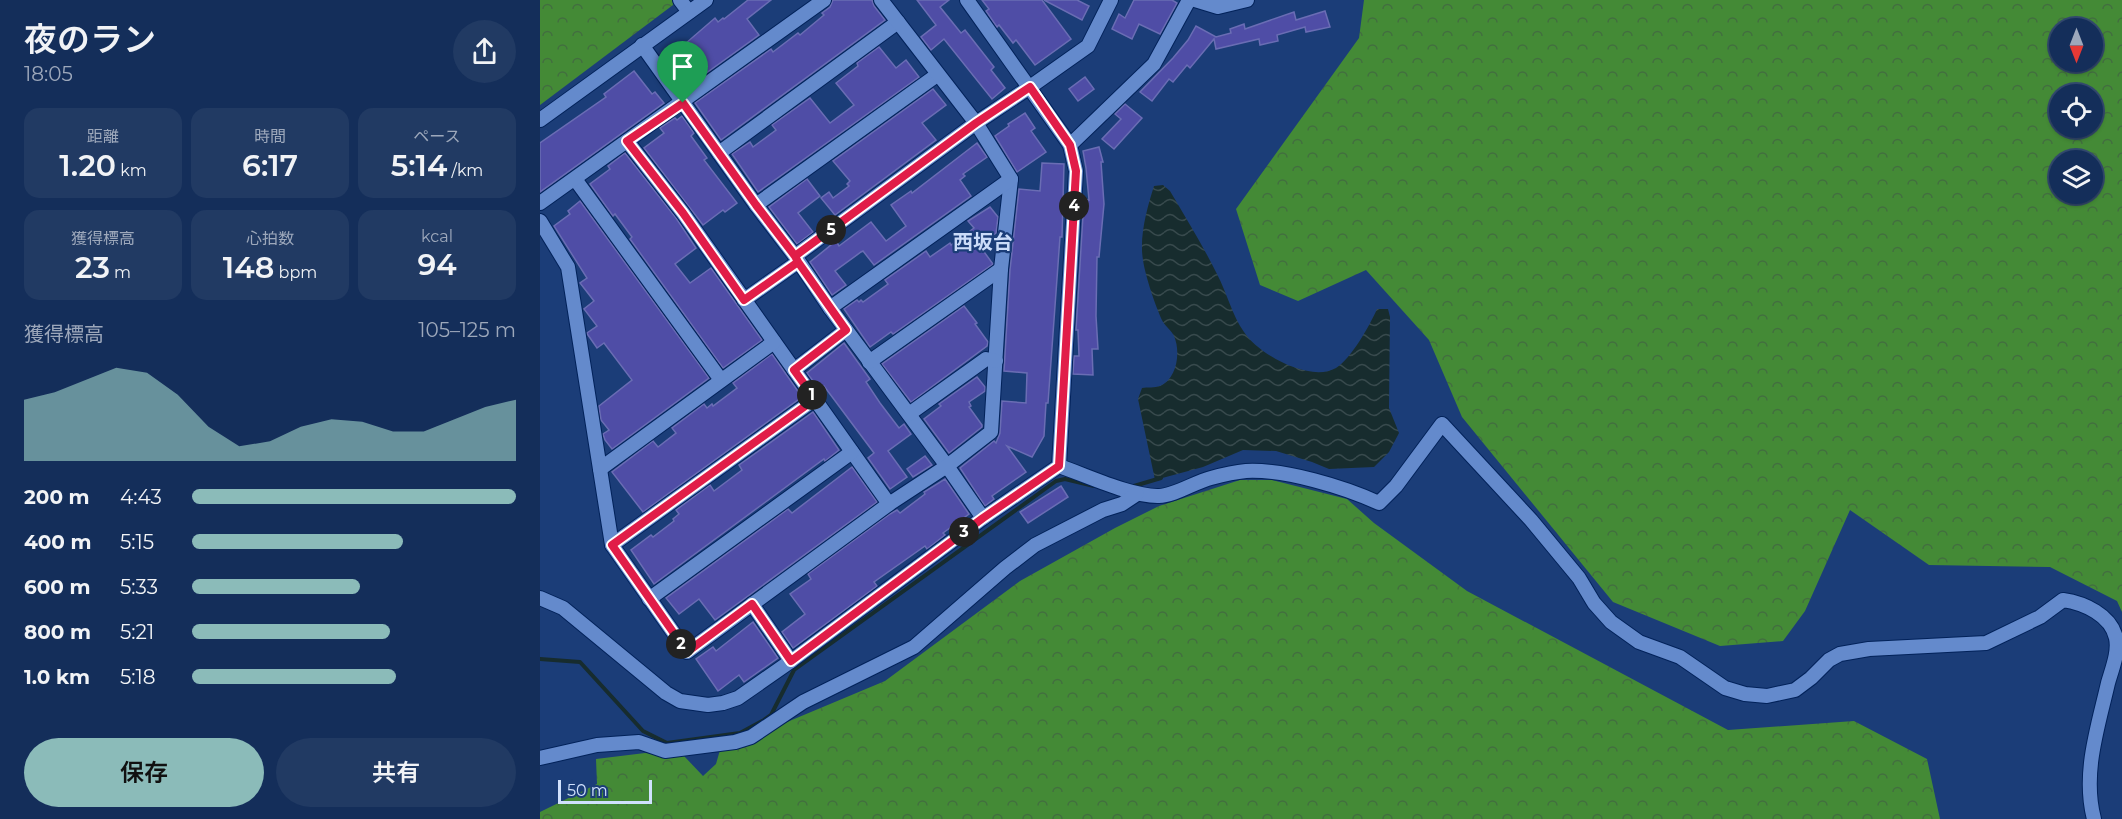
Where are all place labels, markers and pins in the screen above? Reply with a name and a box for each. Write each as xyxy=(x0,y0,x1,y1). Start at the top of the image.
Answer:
pin xyxy=(657,41,708,103)
pin: 4 xyxy=(1059,191,1089,221)
pin: 5 xyxy=(816,215,846,245)
pin: 1 xyxy=(797,380,827,410)
pin: 3 xyxy=(949,517,979,547)
pin: 2 xyxy=(666,629,696,659)

